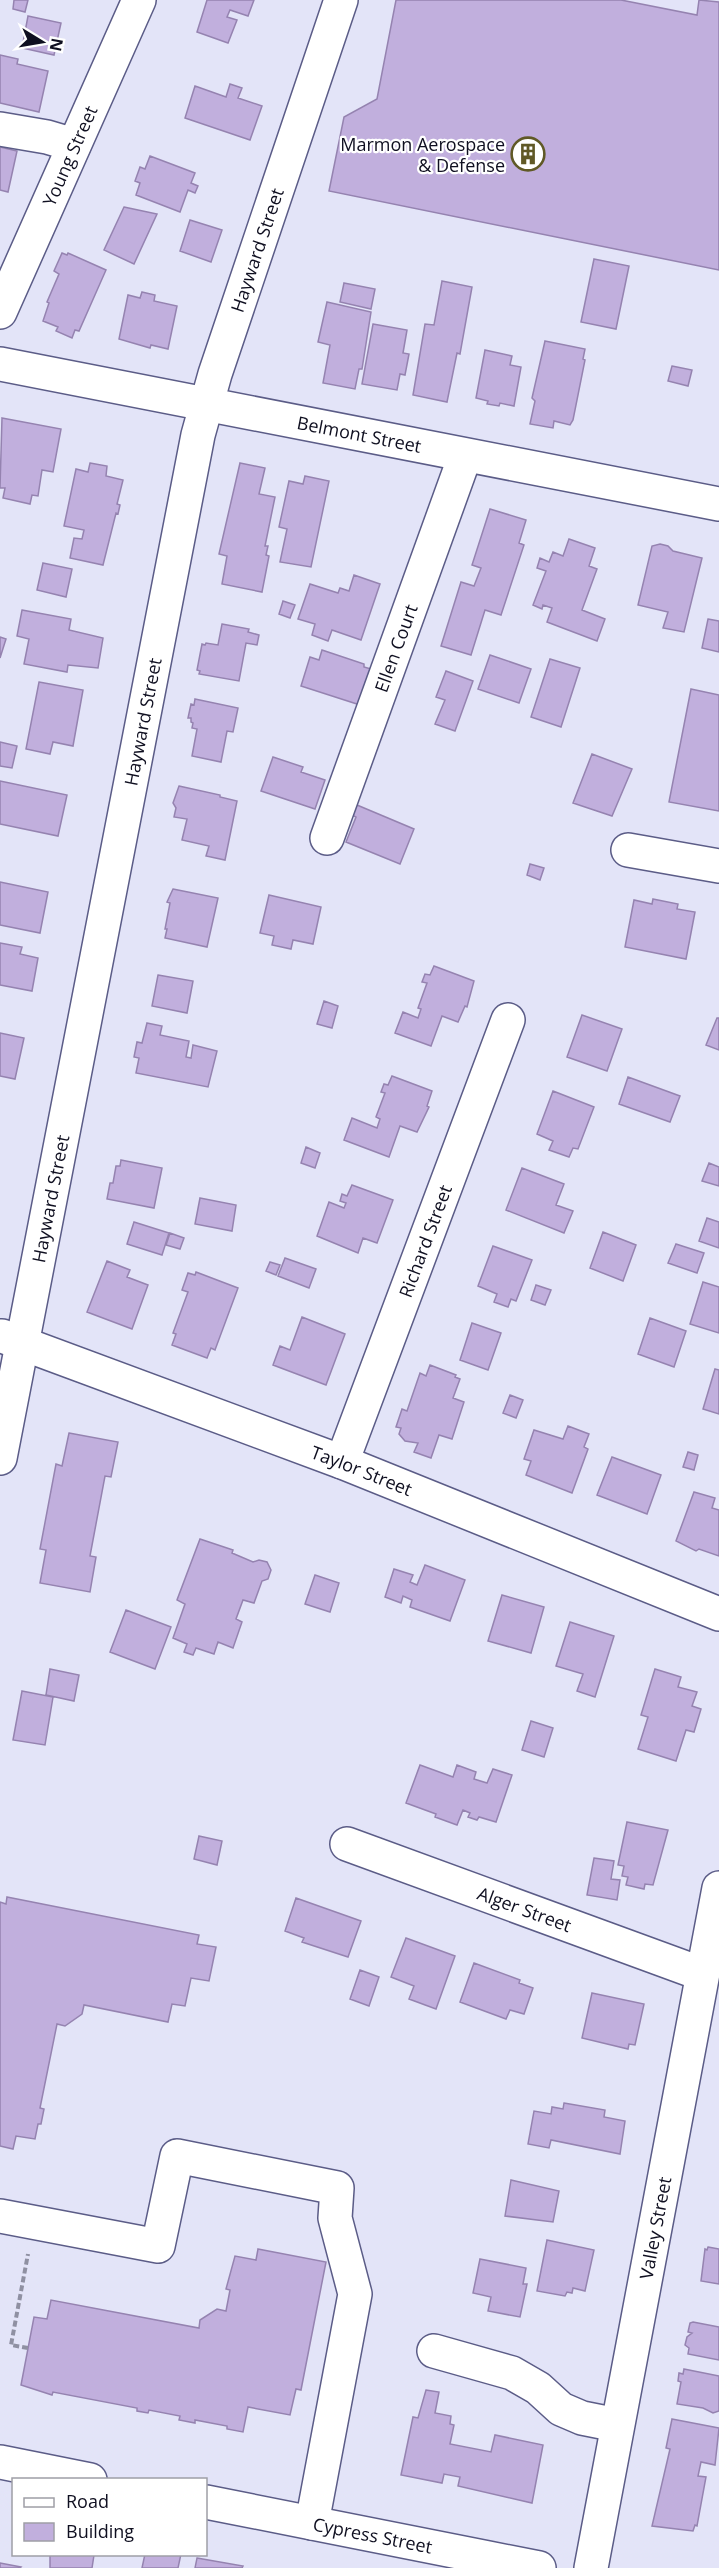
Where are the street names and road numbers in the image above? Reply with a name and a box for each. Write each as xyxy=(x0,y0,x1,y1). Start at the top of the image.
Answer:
street label: Young Street xyxy=(37,102,102,210)
street label: Hayward Street xyxy=(225,185,289,315)
street label: Belmont Street xyxy=(295,410,424,458)
street label: Ellen Court xyxy=(369,601,423,695)
street label: Hayward Street xyxy=(118,656,167,788)
street label: Hayward Street xyxy=(26,1133,74,1265)
street label: Richard Street xyxy=(393,1181,457,1301)
street label: Taylor Street xyxy=(308,1440,416,1501)
street label: Alger Street xyxy=(474,1881,575,1937)
street label: Valley Street xyxy=(634,2175,676,2281)
street label: Cypress Street xyxy=(311,2512,434,2559)

